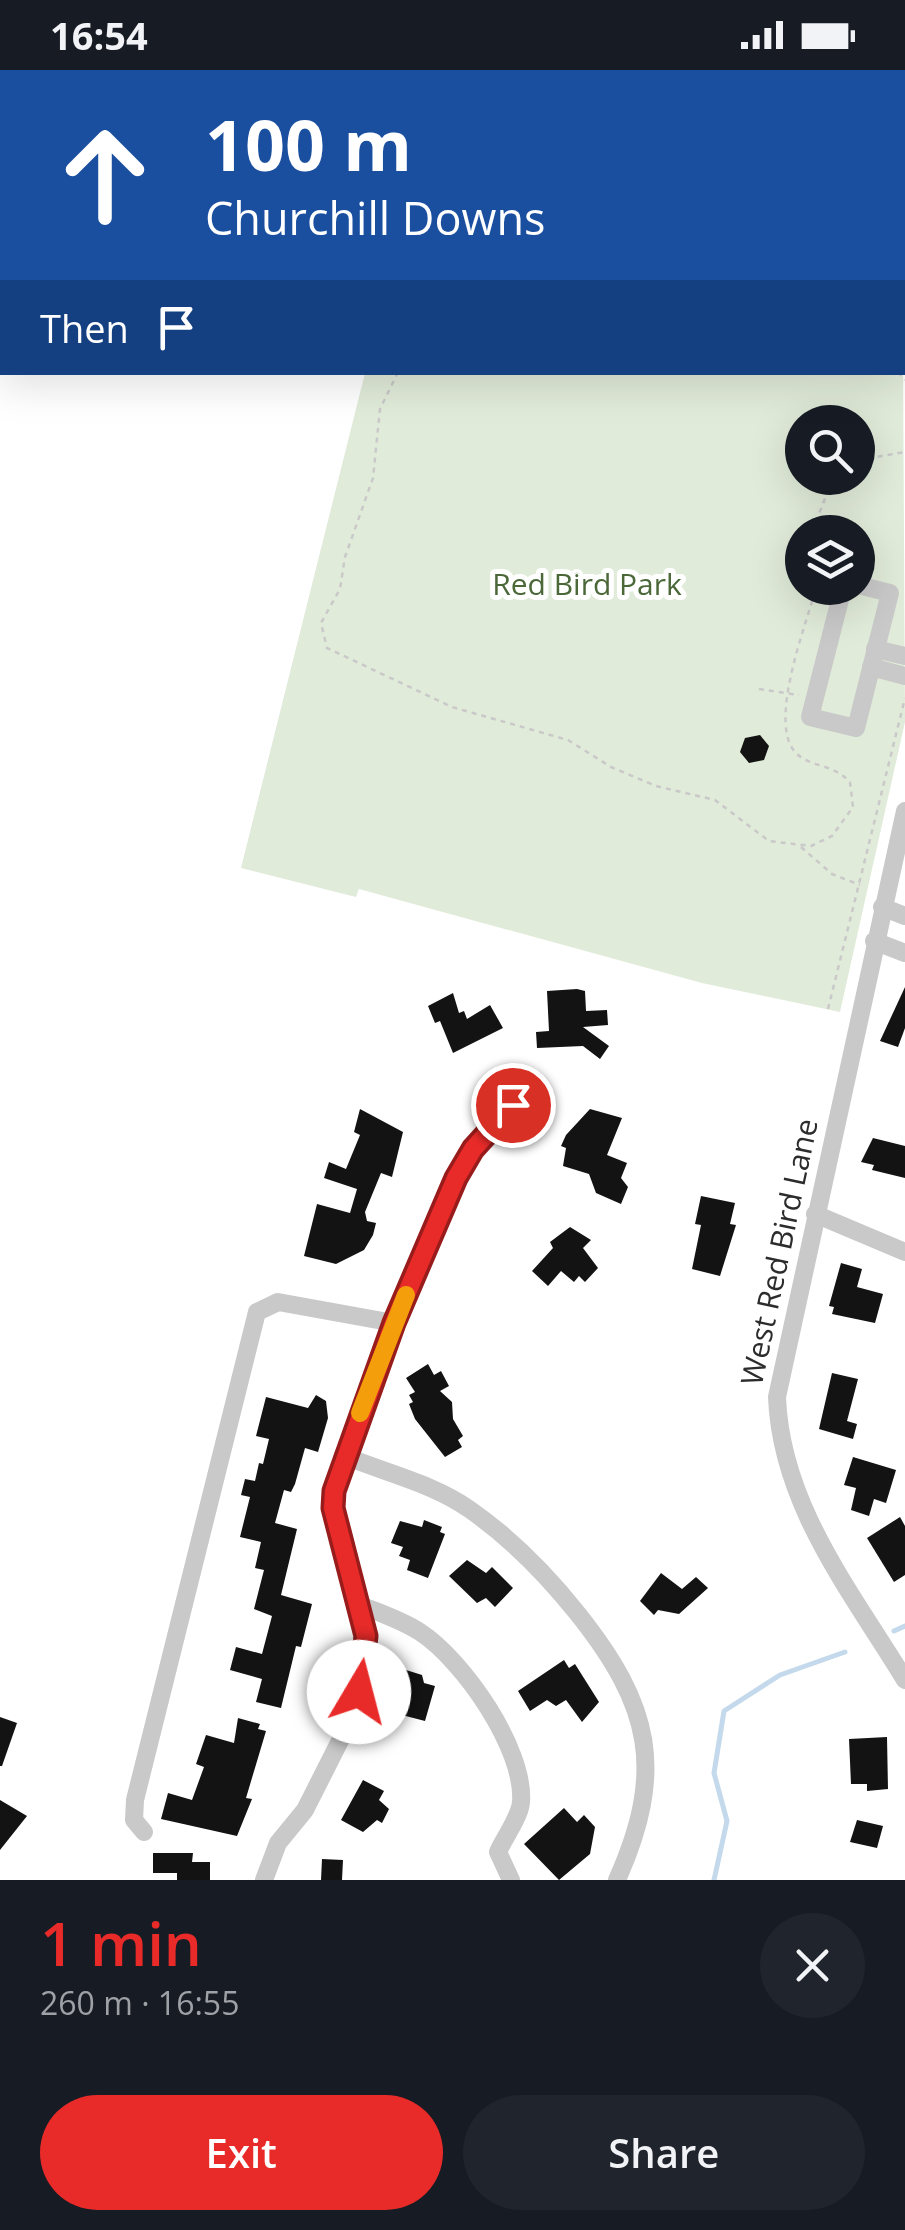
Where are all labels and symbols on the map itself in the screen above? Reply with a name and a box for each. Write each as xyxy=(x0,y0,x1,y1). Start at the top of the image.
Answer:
park label: Red Bird Park xyxy=(492,563,682,604)
pin xyxy=(471,1063,556,1148)
street label: West Red Bird Lane xyxy=(730,1115,827,1389)
position arrow xyxy=(307,1640,411,1744)

